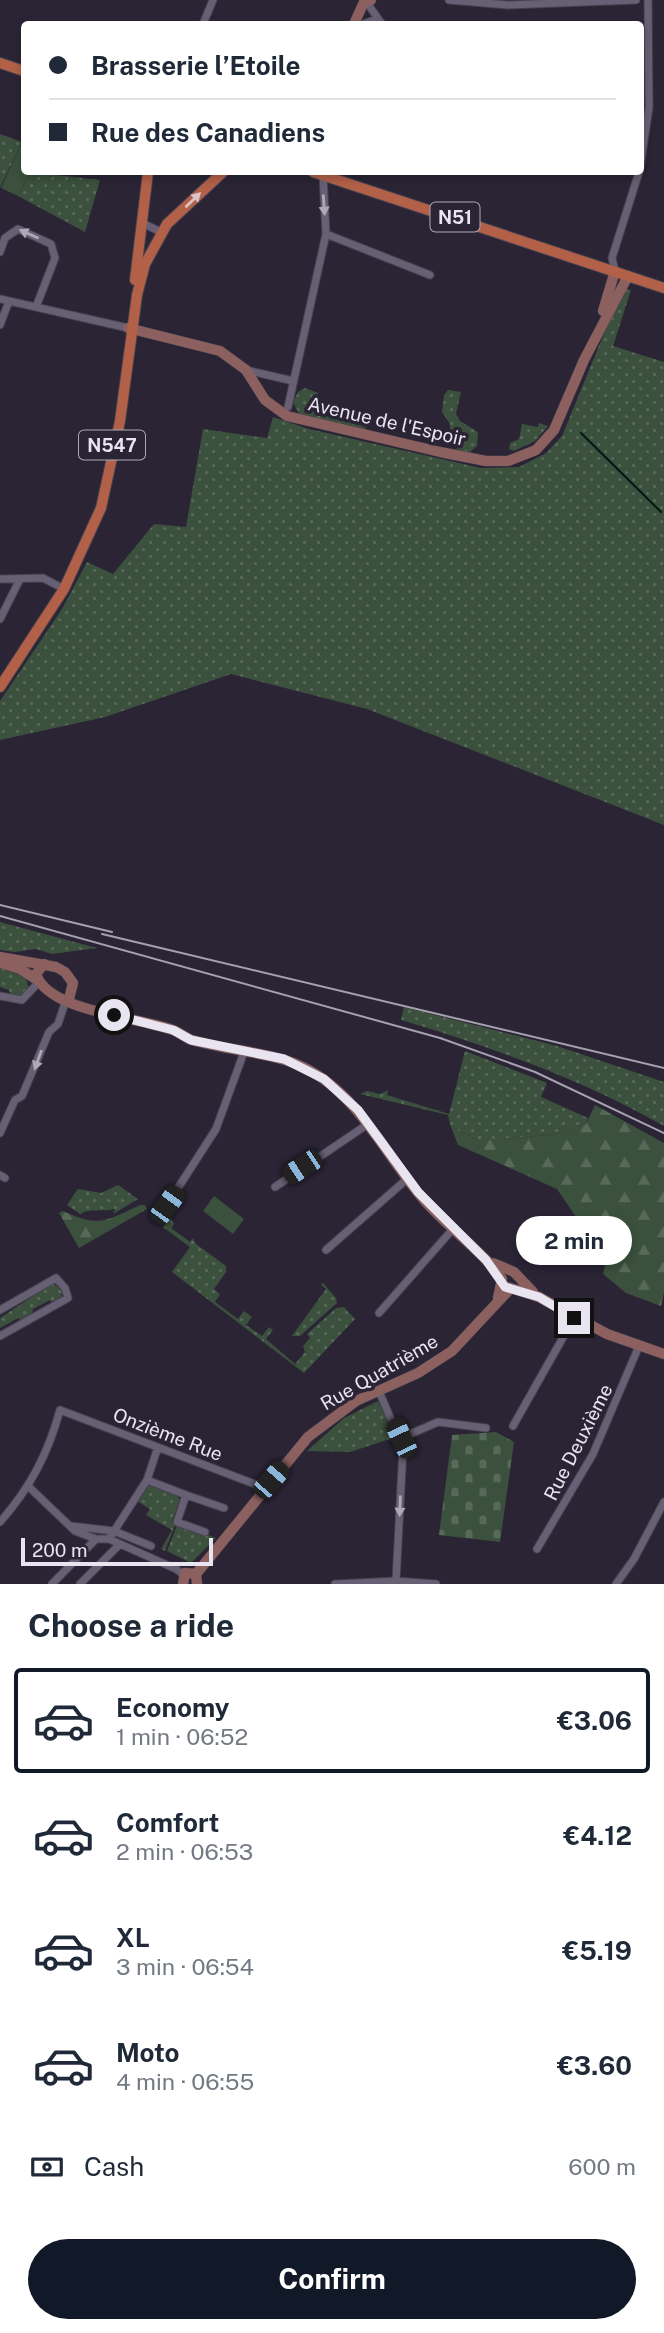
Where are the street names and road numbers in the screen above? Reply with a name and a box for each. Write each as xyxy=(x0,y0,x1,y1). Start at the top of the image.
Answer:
road number: N51 xyxy=(430,202,480,232)
street label: Avenue de l'Espoir xyxy=(306,392,468,450)
road number: N547 xyxy=(79,430,145,460)
street label: Rue Quatrième xyxy=(316,1330,442,1414)
street label: Rue Deuxième xyxy=(539,1380,617,1504)
street label: Onzième Rue xyxy=(110,1403,226,1465)

